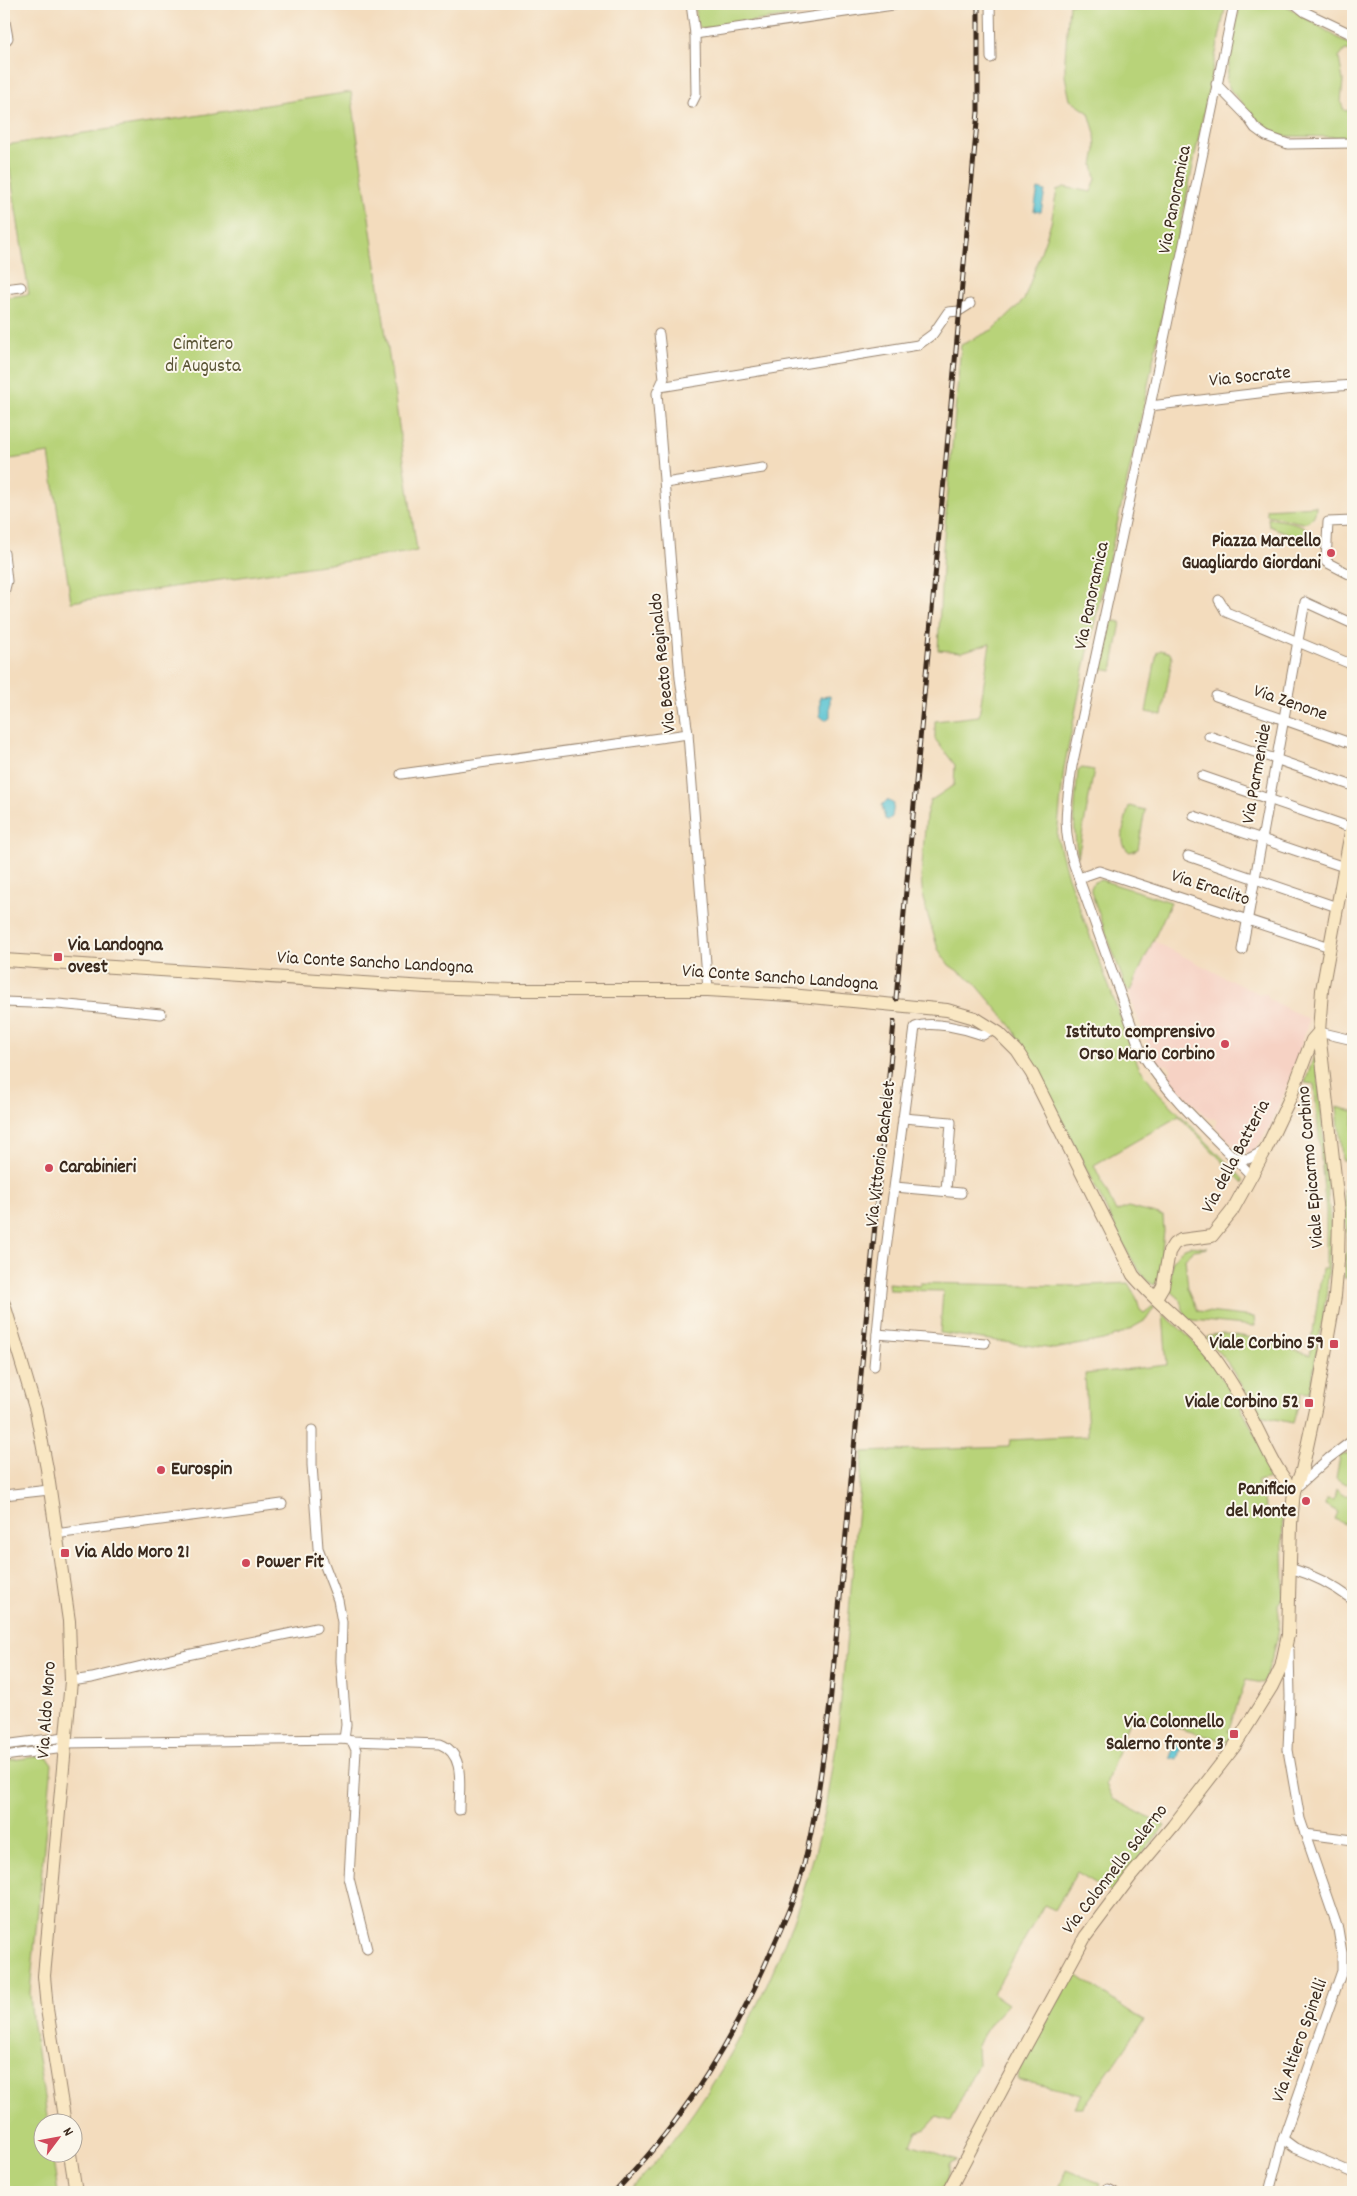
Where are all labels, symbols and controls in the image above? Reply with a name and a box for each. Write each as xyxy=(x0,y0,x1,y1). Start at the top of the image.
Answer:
street label: Via Panoramica xyxy=(1152,143,1200,256)
park label: Cimitero di Augusta xyxy=(165,332,242,381)
street label: Via Socrate xyxy=(1208,360,1292,396)
place label: Piazza Marcello Guagliardo Giordani xyxy=(1182,529,1322,578)
street label: Via Panoramica xyxy=(1068,538,1118,652)
marker: Piazza Marcello Guagliardo Giordani xyxy=(1325,547,1337,559)
street label: Via Beato Reginaldo xyxy=(643,591,685,735)
street label: Via Zenone xyxy=(1249,679,1331,729)
street label: Via Parmenide xyxy=(1236,722,1280,826)
street label: Via Eraclito xyxy=(1167,864,1253,914)
place label: Via Landogna ovest xyxy=(68,933,164,982)
street label: Via Conte Sancho Landogna xyxy=(276,945,475,983)
marker: Via Landogna ovest xyxy=(52,951,64,963)
street label: Via Conte Sancho Landogna xyxy=(681,959,880,999)
place label: Istituto comprensivo Orso Mario Corbino xyxy=(1066,1020,1216,1069)
marker: Istituto comprensivo Orso Mario Corbino xyxy=(1219,1038,1231,1050)
street label: Via Vittorio Bachelet xyxy=(860,1079,904,1229)
street label: Viale Epicarmo Corbino xyxy=(1291,1085,1333,1249)
street label: Via della Batteria xyxy=(1196,1094,1279,1219)
place label: Carabinieri xyxy=(59,1155,137,1182)
marker: Carabinieri xyxy=(43,1162,55,1174)
place label: Viale Corbino 59 xyxy=(1210,1331,1324,1358)
marker: Viale Corbino 59 xyxy=(1328,1338,1340,1350)
place label: Viale Corbino 52 xyxy=(1185,1390,1299,1417)
marker: Viale Corbino 52 xyxy=(1303,1397,1315,1409)
place label: Eurospin xyxy=(171,1457,233,1484)
marker: Eurospin xyxy=(155,1464,167,1476)
place label: Panificio del Monte xyxy=(1226,1477,1297,1526)
marker: Panificio del Monte xyxy=(1300,1495,1312,1507)
place label: Via Aldo Moro 21 xyxy=(75,1540,189,1567)
marker: Via Aldo Moro 21 xyxy=(59,1547,71,1559)
place label: Power Fit xyxy=(256,1550,324,1577)
marker: Power Fit xyxy=(240,1557,252,1569)
street label: Via Aldo Moro xyxy=(31,1660,65,1760)
place label: Via Colonnello Salerno fronte 3 xyxy=(1106,1710,1225,1759)
marker: Via Colonnello Salerno fronte 3 xyxy=(1228,1728,1240,1740)
street label: Via Colonnello Salerno xyxy=(1056,1799,1176,1941)
street label: Via Altiero Spinelli xyxy=(1266,1975,1336,2107)
north arrow xyxy=(32,2114,82,2164)
text: N xyxy=(57,2124,78,2140)

